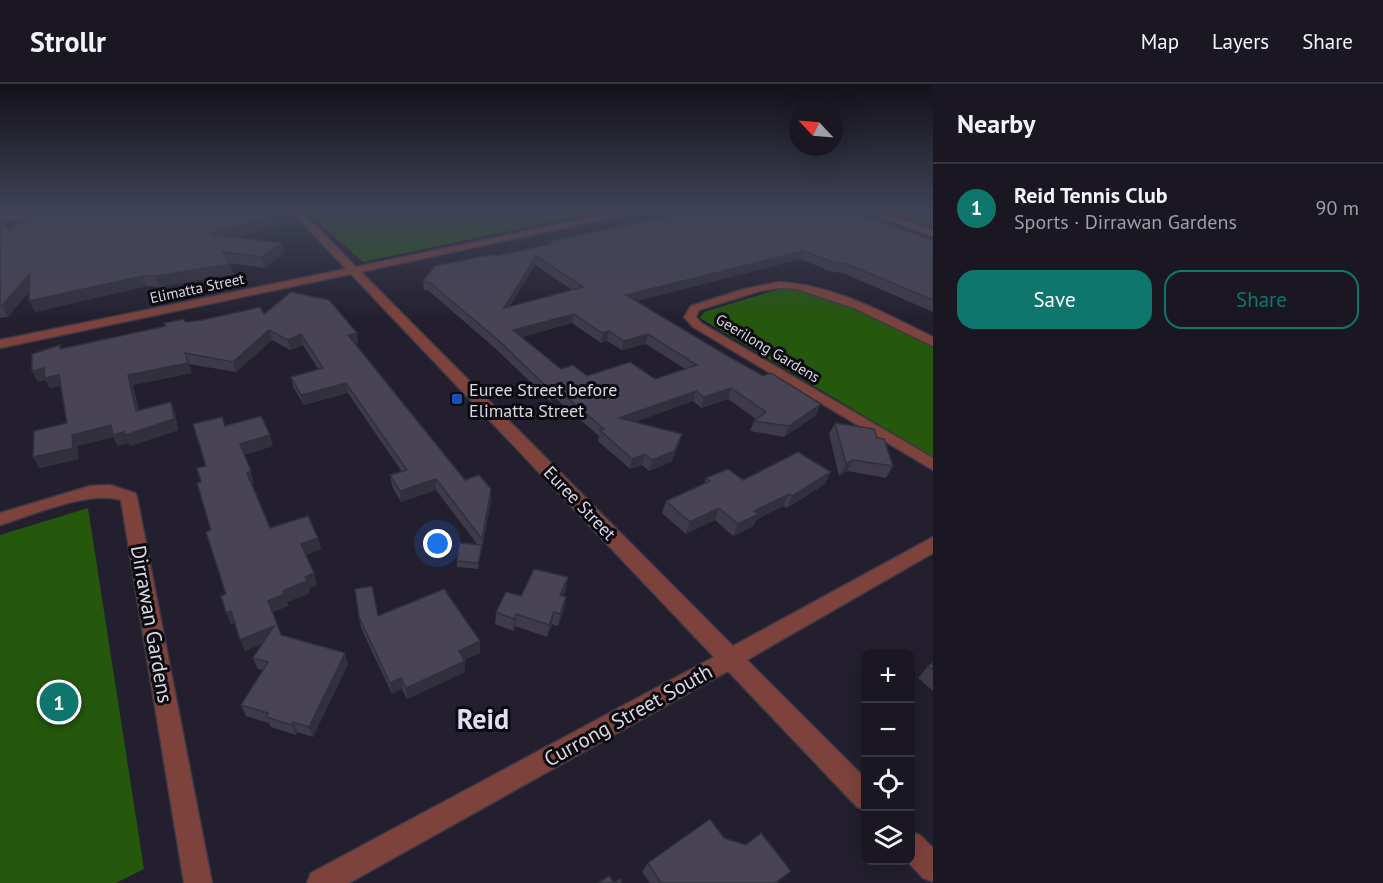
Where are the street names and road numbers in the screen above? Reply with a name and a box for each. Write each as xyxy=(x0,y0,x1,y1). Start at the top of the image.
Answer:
street label: Elimatta Street xyxy=(148,269,246,307)
street label: Geerilong Gardens xyxy=(713,309,823,387)
street label: Euree Street xyxy=(539,461,621,545)
street label: Dirrawan Gardens xyxy=(125,543,179,705)
street label: Currong Street South xyxy=(539,658,717,772)

